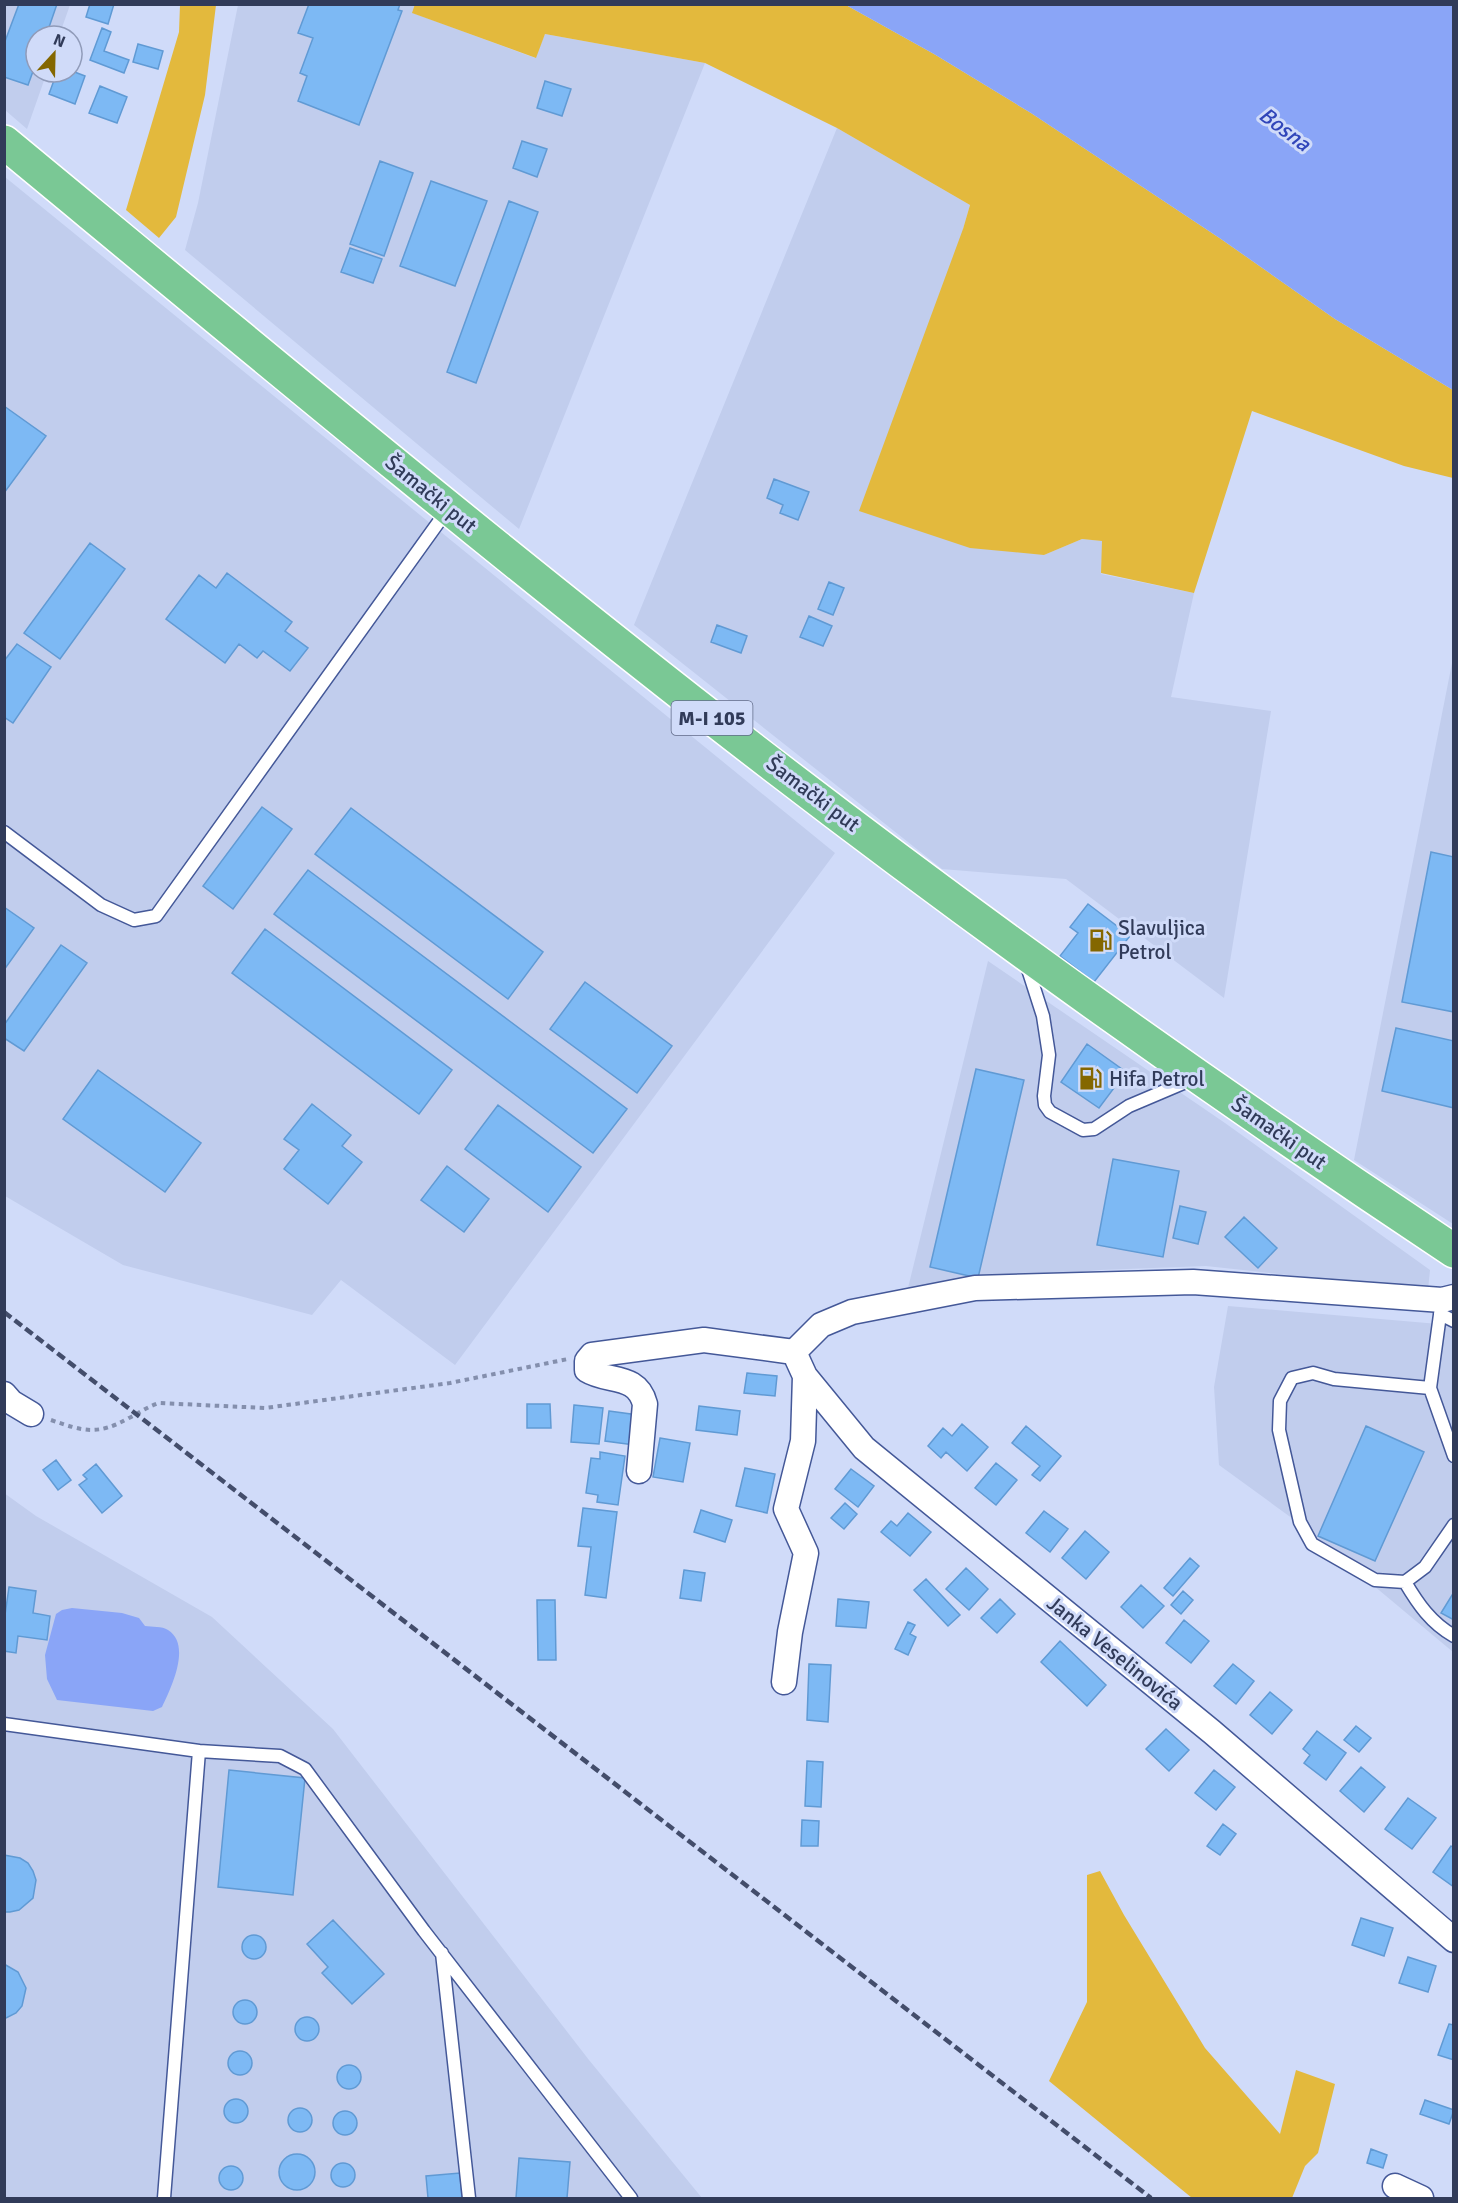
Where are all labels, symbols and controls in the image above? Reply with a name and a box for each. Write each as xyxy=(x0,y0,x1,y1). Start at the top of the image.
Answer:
north arrow xyxy=(24,24,84,84)
text: N xyxy=(50,30,68,52)
water label: Bosna xyxy=(1254,101,1317,158)
street label: Šamački put xyxy=(380,449,482,539)
road number: M-I 105 xyxy=(672,701,752,735)
street label: Šamački put xyxy=(761,750,865,838)
place label: Slavuljica Petrol xyxy=(1118,915,1205,965)
fuel station icon: Slavuljica Petrol xyxy=(1087,927,1113,953)
fuel station icon: Hifa Petrol xyxy=(1078,1066,1104,1092)
place label: Hifa Petrol xyxy=(1109,1066,1205,1092)
street label: Šamački put xyxy=(1226,1091,1332,1175)
street label: Janka Veselinovića xyxy=(1042,1590,1188,1716)

